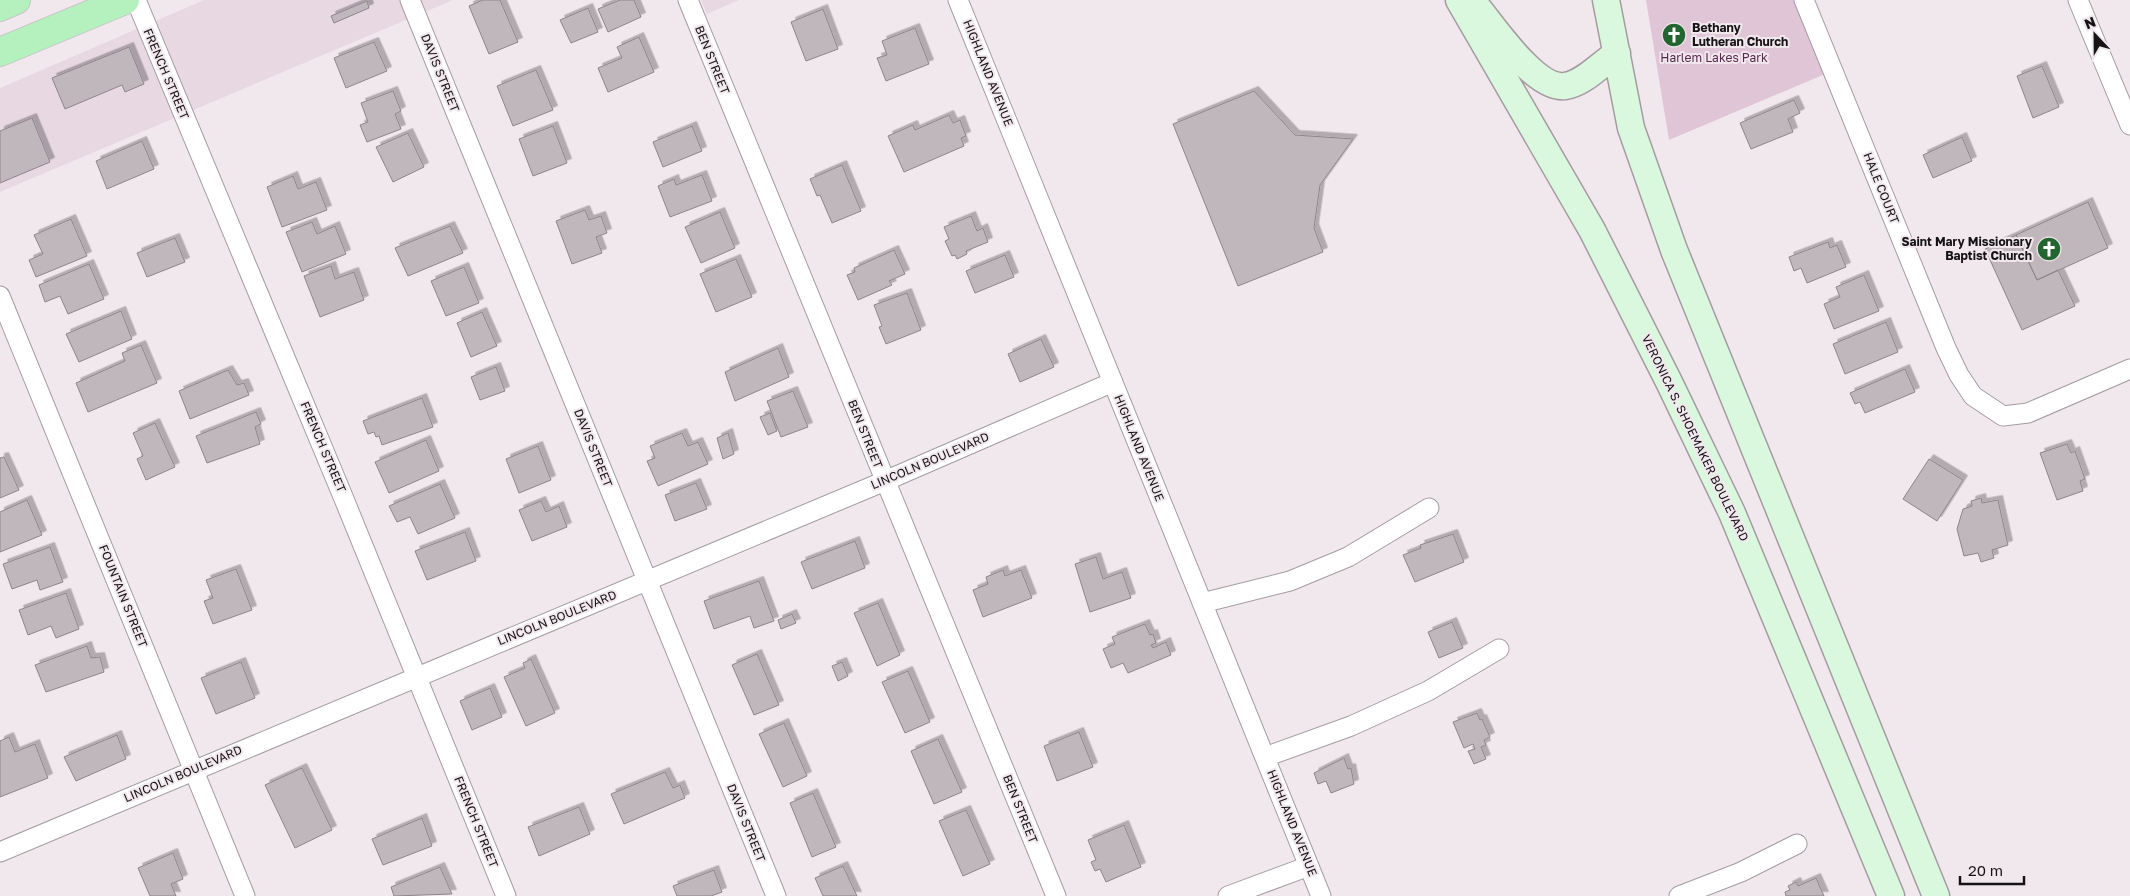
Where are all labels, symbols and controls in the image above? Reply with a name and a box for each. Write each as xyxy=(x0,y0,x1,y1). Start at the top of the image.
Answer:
north arrow xyxy=(2070,10,2120,60)
text: N xyxy=(2082,13,2098,32)
street label: HIGHLAND AVENUE xyxy=(960,17,1017,128)
place label: Bethany Lutheran Church xyxy=(1692,20,1788,49)
church icon: Bethany Lutheran Church xyxy=(1661,22,1687,48)
street label: BEN STREET xyxy=(692,23,733,97)
street label: FRENCH STREET xyxy=(141,26,193,122)
street label: DAVIS STREET xyxy=(418,32,463,115)
park label: Harlem Lakes Park xyxy=(1660,50,1768,65)
street label: HALE COURT xyxy=(1860,150,1903,226)
place label: Saint Mary Missionary Baptist Church xyxy=(1902,234,2033,263)
church icon: Saint Mary Missionary Baptist Church xyxy=(2036,236,2062,262)
street label: VERONICA S. SHOEMAKER BOULEVARD xyxy=(1639,332,1752,544)
street label: HIGHLAND AVENUE xyxy=(1111,392,1168,503)
street label: BEN STREET xyxy=(845,397,886,471)
street label: FRENCH STREET xyxy=(298,399,350,495)
street label: DAVIS STREET xyxy=(571,407,616,490)
street label: LINCOLN BOULEVARD xyxy=(868,429,991,492)
street label: FOUNTAIN STREET xyxy=(96,542,151,650)
street label: LINCOLN BOULEVARD xyxy=(495,587,619,648)
street label: LINCOLN BOULEVARD xyxy=(121,742,244,805)
street label: HIGHLAND AVENUE xyxy=(1264,767,1321,878)
street label: BEN STREET xyxy=(1000,772,1041,846)
street label: FRENCH STREET xyxy=(451,774,502,870)
street label: DAVIS STREET xyxy=(724,782,769,865)
scale bar xyxy=(1960,854,2024,886)
text: 20 m xyxy=(1968,861,2003,879)

